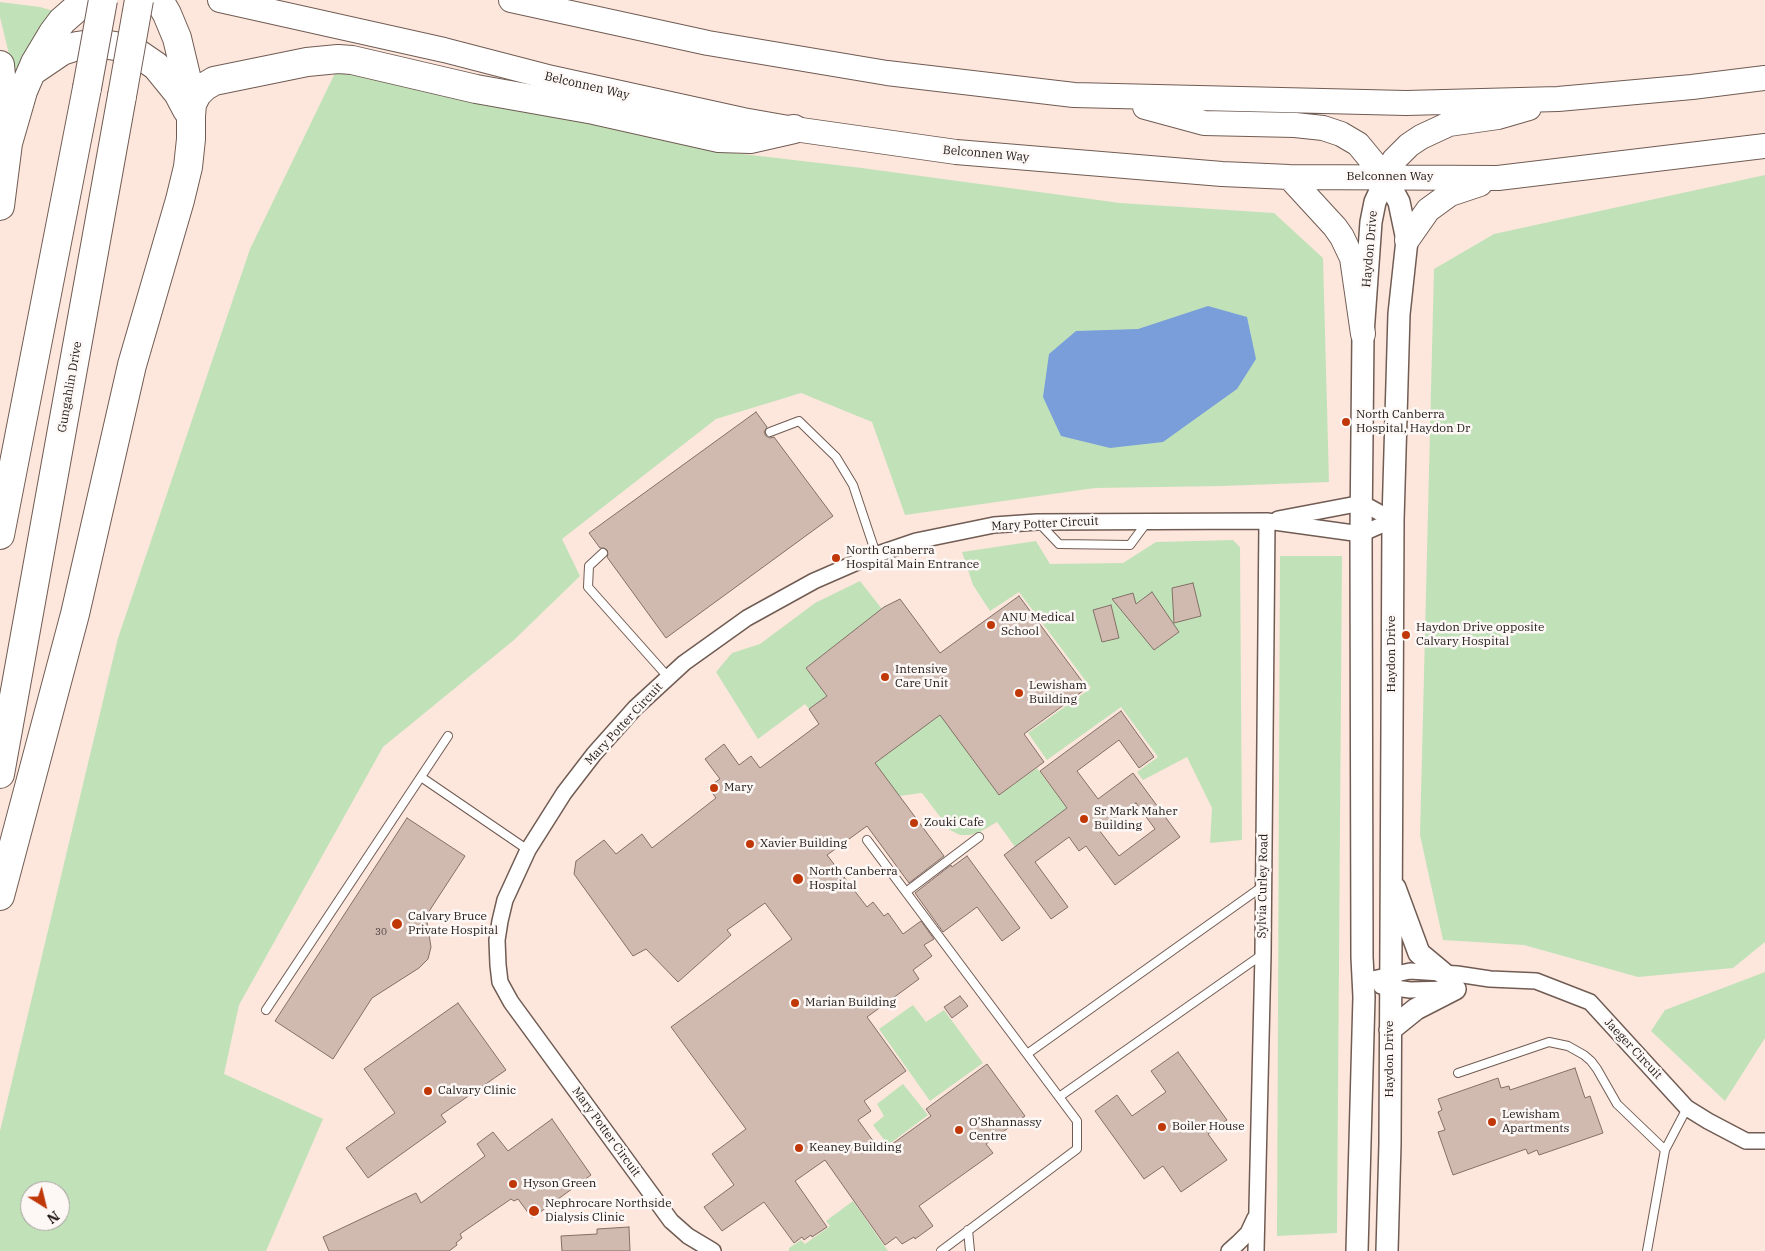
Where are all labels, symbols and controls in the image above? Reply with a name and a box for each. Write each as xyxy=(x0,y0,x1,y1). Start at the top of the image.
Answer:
street label: Belconnen Way xyxy=(543,69,631,103)
street label: Belconnen Way xyxy=(942,143,1030,165)
street label: Belconnen Way xyxy=(1347,170,1433,184)
street label: Haydon Drive xyxy=(1359,210,1381,288)
street label: Gungahlin Drive xyxy=(55,340,85,434)
place label: North Canberra Hospital, Haydon Dr xyxy=(1356,408,1470,436)
marker: North Canberra Hospital, Haydon Dr xyxy=(1340,416,1352,428)
street label: Mary Potter Circuit xyxy=(991,514,1099,534)
place label: North Canberra Hospital Main Entrance xyxy=(846,544,979,572)
marker: North Canberra Hospital Main Entrance xyxy=(830,552,842,564)
place label: ANU Medical School xyxy=(1001,611,1075,639)
street label: Haydon Drive xyxy=(1385,616,1399,692)
marker: ANU Medical School xyxy=(985,619,997,631)
place label: Haydon Drive opposite Calvary Hospital xyxy=(1416,621,1544,649)
marker: Haydon Drive opposite Calvary Hospital xyxy=(1400,629,1412,641)
place label: Intensive Care Unit xyxy=(895,663,948,691)
marker: Intensive Care Unit xyxy=(879,671,891,683)
place label: Lewisham Building xyxy=(1029,679,1087,707)
street label: Mary Potter Circuit xyxy=(582,680,666,768)
marker: Lewisham Building xyxy=(1013,687,1025,699)
place label: Mary xyxy=(724,781,753,795)
marker: Mary xyxy=(708,782,720,794)
place label: Sr Mark Maher Building xyxy=(1094,805,1178,833)
marker: Sr Mark Maher Building xyxy=(1078,813,1090,825)
place label: Zouki Cafe xyxy=(924,816,984,830)
marker: Zouki Cafe xyxy=(908,817,920,829)
street label: Sylvia Curley Road xyxy=(1255,833,1271,939)
place label: Xavier Building xyxy=(760,837,847,851)
marker: Xavier Building xyxy=(744,838,756,850)
place label: North Canberra Hospital xyxy=(809,865,898,893)
marker: North Canberra Hospital xyxy=(791,872,805,886)
place label: Calvary Bruce Private Hospital xyxy=(408,910,498,938)
marker: Calvary Bruce Private Hospital xyxy=(390,917,404,931)
house number: 30 xyxy=(375,926,387,938)
place label: Marian Building xyxy=(805,996,896,1010)
marker: Marian Building xyxy=(789,997,801,1009)
street label: Jaeger Circuit xyxy=(1601,1016,1665,1082)
street label: Haydon Drive xyxy=(1383,1021,1397,1097)
place label: Calvary Clinic xyxy=(438,1084,516,1098)
street label: Mary Potter Circuit xyxy=(569,1084,643,1180)
marker: Calvary Clinic xyxy=(422,1085,434,1097)
place label: Lewisham Apartments xyxy=(1502,1108,1569,1136)
place label: O’Shannassy Centre xyxy=(969,1116,1042,1144)
marker: Lewisham Apartments xyxy=(1486,1116,1498,1128)
place label: Boiler House xyxy=(1172,1120,1245,1134)
marker: Boiler House xyxy=(1156,1121,1168,1133)
marker: O’Shannassy Centre xyxy=(953,1124,965,1136)
place label: Keaney Building xyxy=(809,1141,902,1155)
marker: Keaney Building xyxy=(793,1142,805,1154)
place label: Hyson Green xyxy=(523,1177,596,1191)
marker: Hyson Green xyxy=(507,1178,519,1190)
north arrow xyxy=(20,1181,70,1231)
place label: Nephrocare Northside Dialysis Clinic xyxy=(545,1197,672,1225)
marker: Nephrocare Northside Dialysis Clinic xyxy=(527,1204,541,1218)
text: N xyxy=(43,1207,63,1228)

